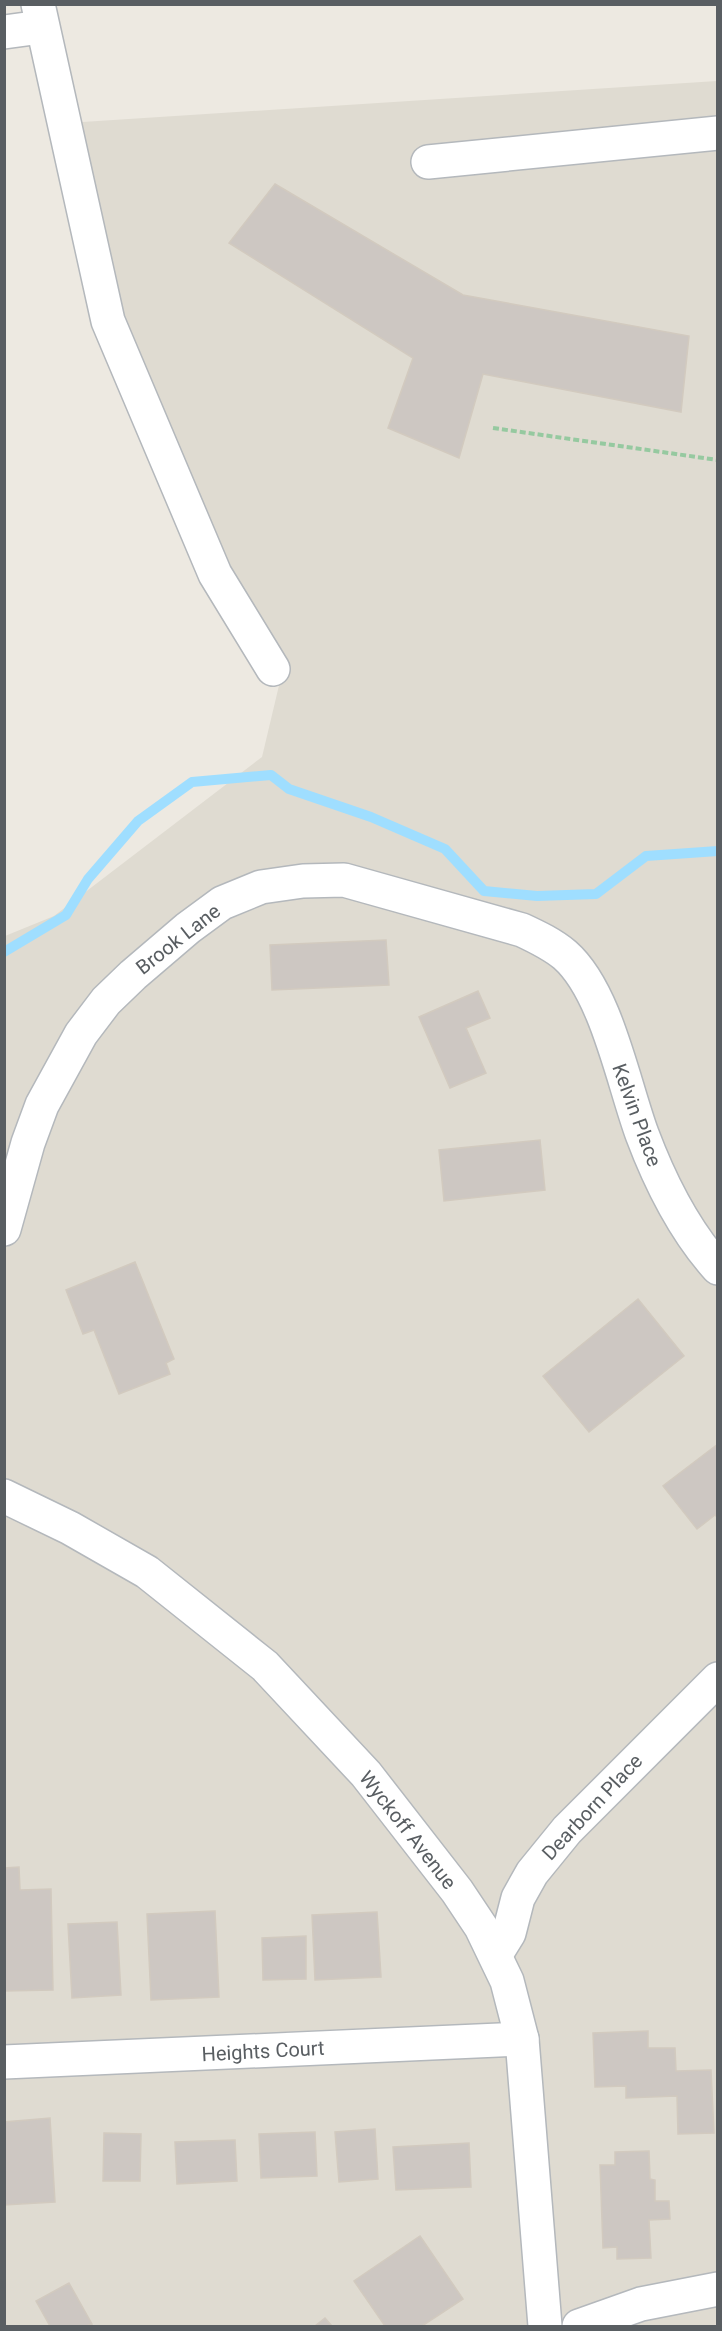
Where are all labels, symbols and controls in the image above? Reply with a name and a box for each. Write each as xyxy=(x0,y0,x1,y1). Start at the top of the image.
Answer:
street label: Brook Lane xyxy=(131,899,225,979)
street label: Kelvin Place xyxy=(607,1060,667,1170)
street label: Dearborn Place xyxy=(537,1749,647,1865)
street label: Wyckoff Avenue xyxy=(354,1766,462,1894)
street label: Heights Court xyxy=(201,2036,325,2066)

